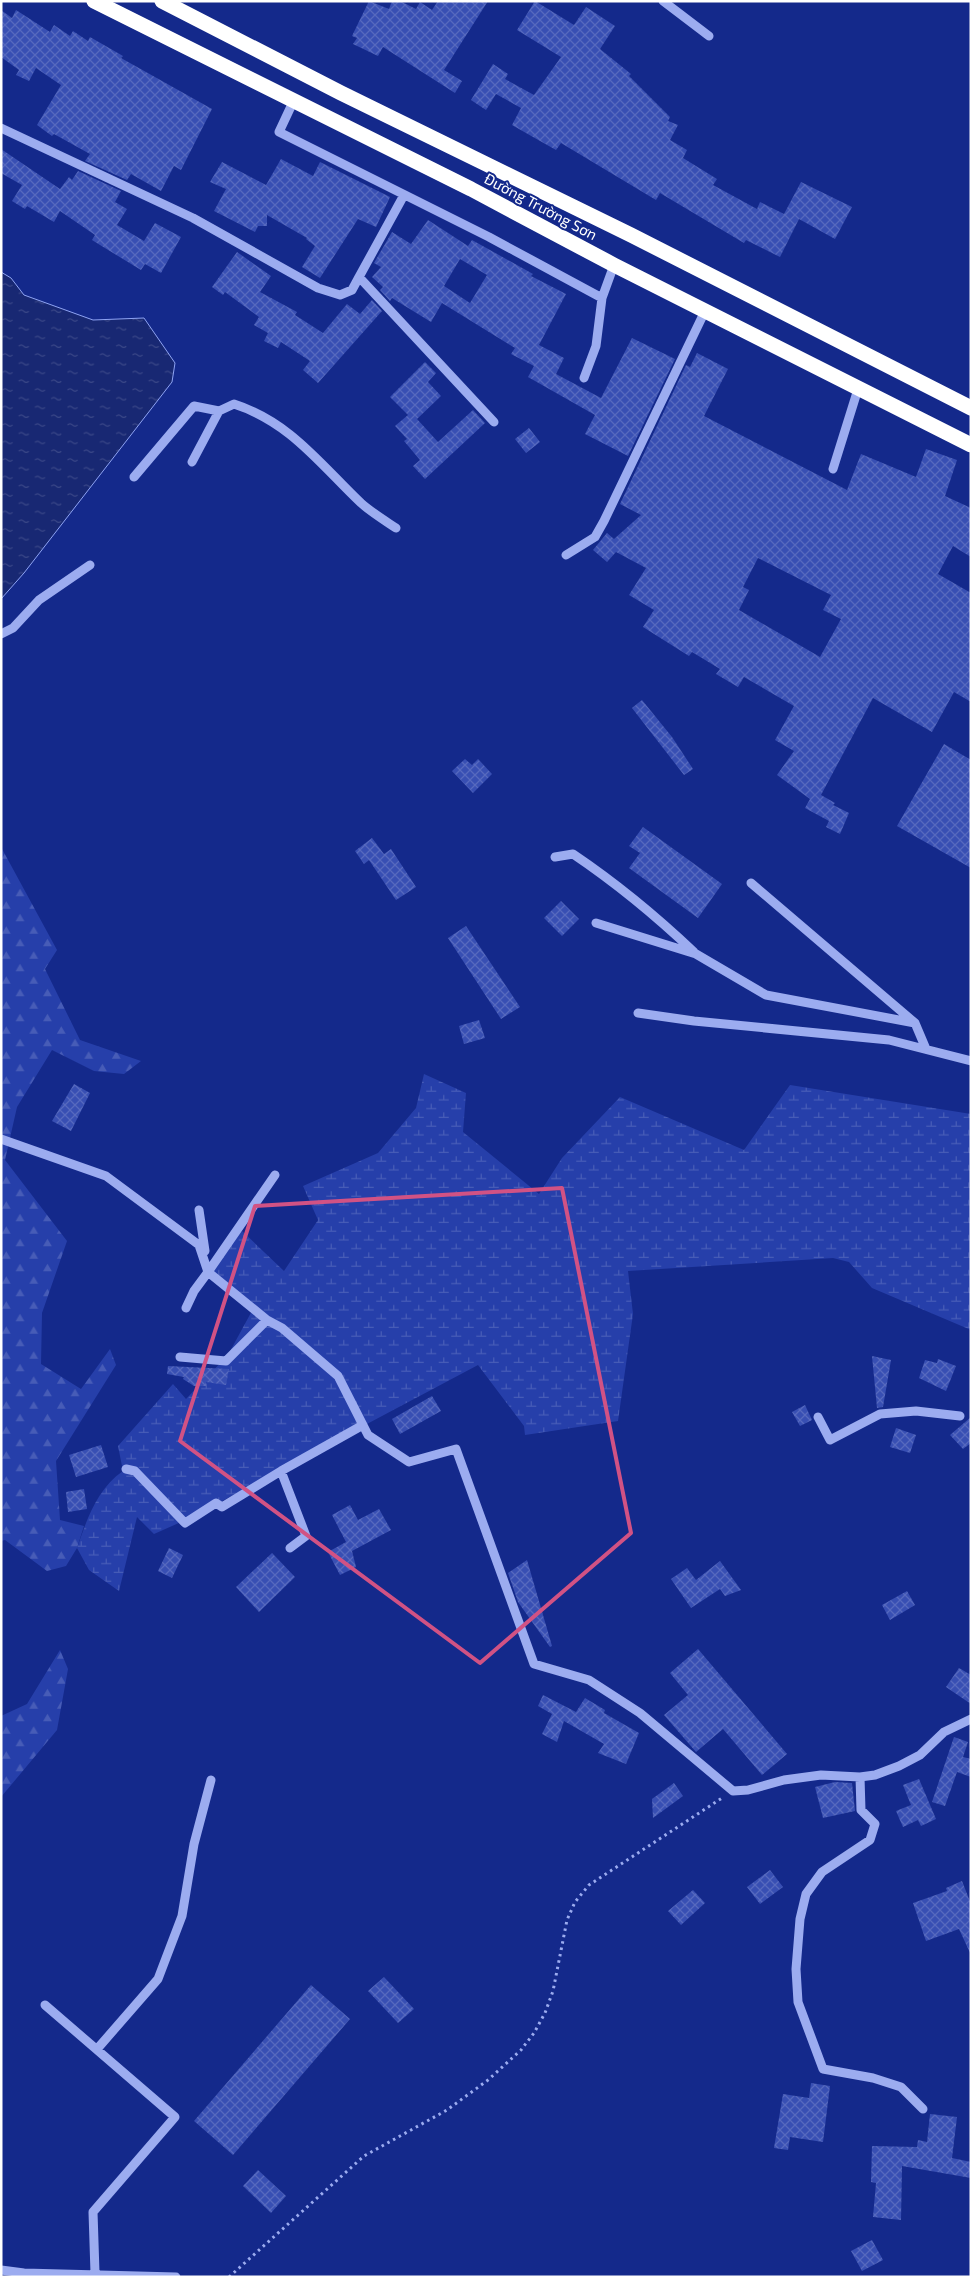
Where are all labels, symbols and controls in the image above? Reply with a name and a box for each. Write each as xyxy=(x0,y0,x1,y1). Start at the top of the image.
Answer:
street label: Đường Trường Sơn xyxy=(482,169,600,243)

